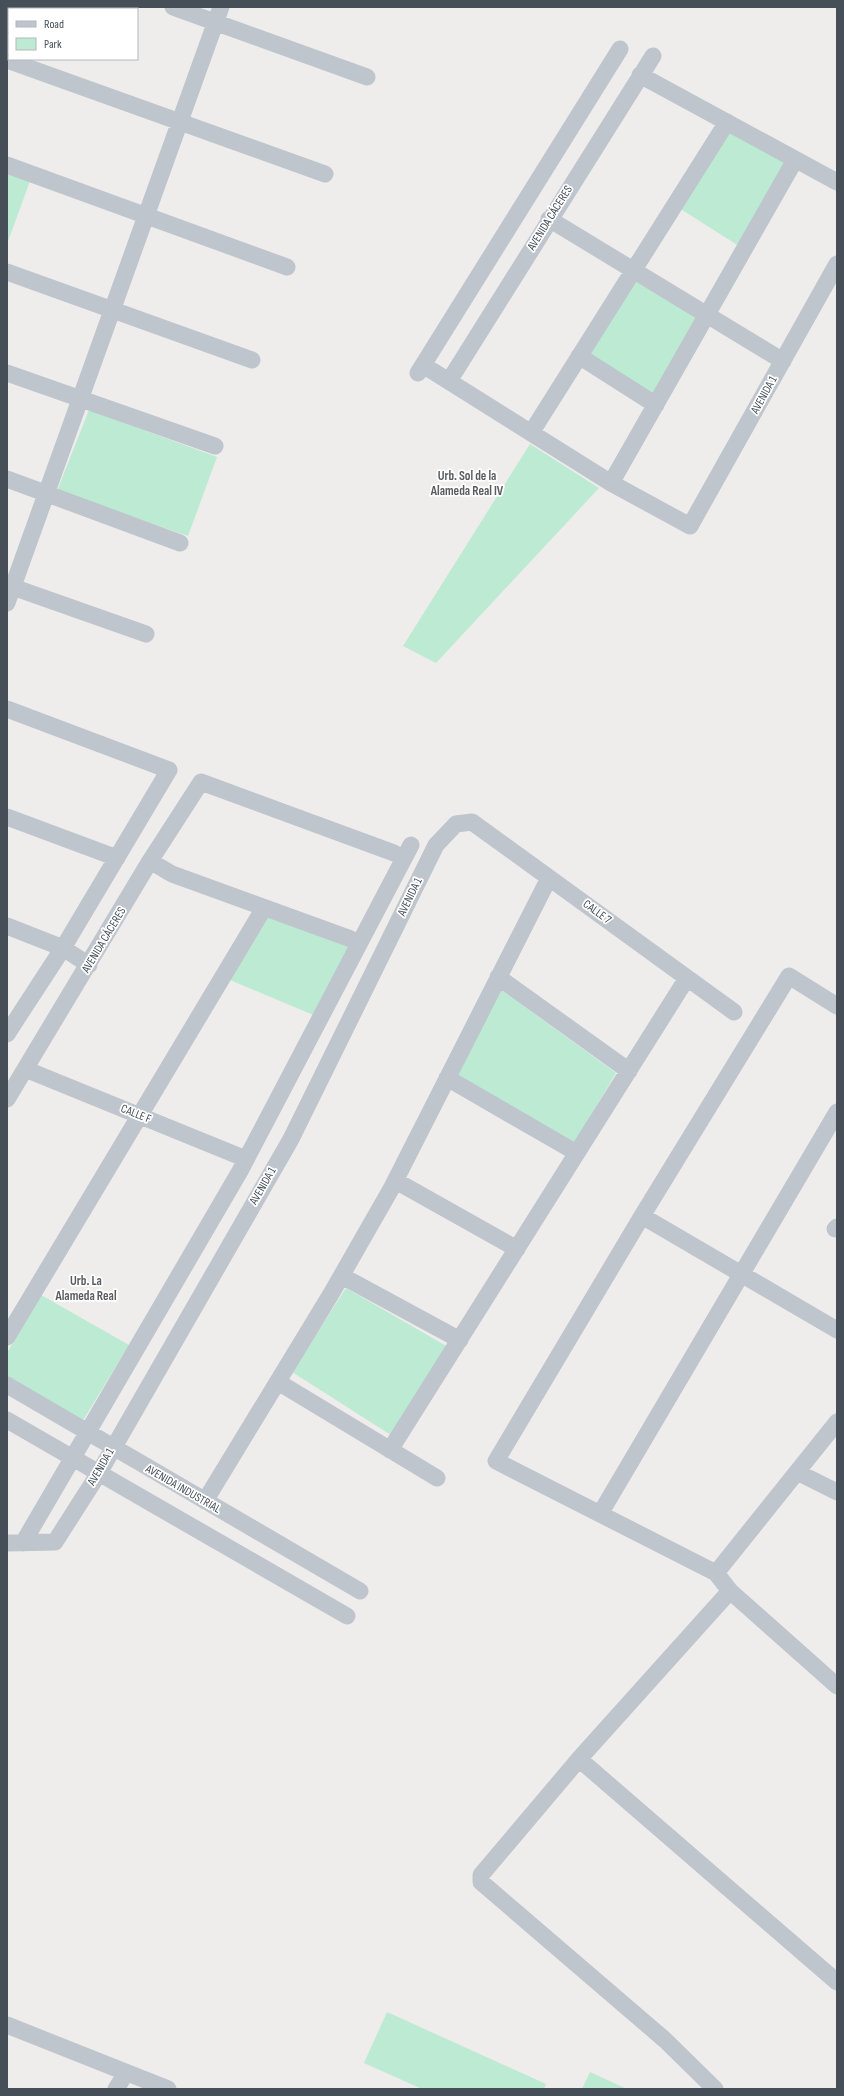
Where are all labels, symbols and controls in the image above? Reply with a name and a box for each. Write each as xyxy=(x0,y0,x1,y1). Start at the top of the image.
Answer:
legend xyxy=(8,8,138,60)
text: Road xyxy=(44,17,64,32)
text: Park xyxy=(44,37,62,52)
street label: AVENIDA CÁCERES xyxy=(524,183,576,254)
street label: AVENIDA 1 xyxy=(747,373,781,417)
district label: Urb. Sol de la Alameda Real IV xyxy=(430,468,504,499)
street label: AVENIDA 1 xyxy=(394,875,426,919)
street label: CALLE 7 xyxy=(580,897,614,927)
street label: AVENIDA CÁCERES xyxy=(78,905,129,976)
street label: CALLE F xyxy=(119,1101,154,1127)
street label: AVENIDA 1 xyxy=(246,1164,280,1208)
district label: Urb. La Alameda Real xyxy=(54,1273,117,1304)
street label: AVENIDA 1 xyxy=(84,1445,118,1489)
street label: AVENIDA INDUSTRIAL xyxy=(142,1461,224,1517)

